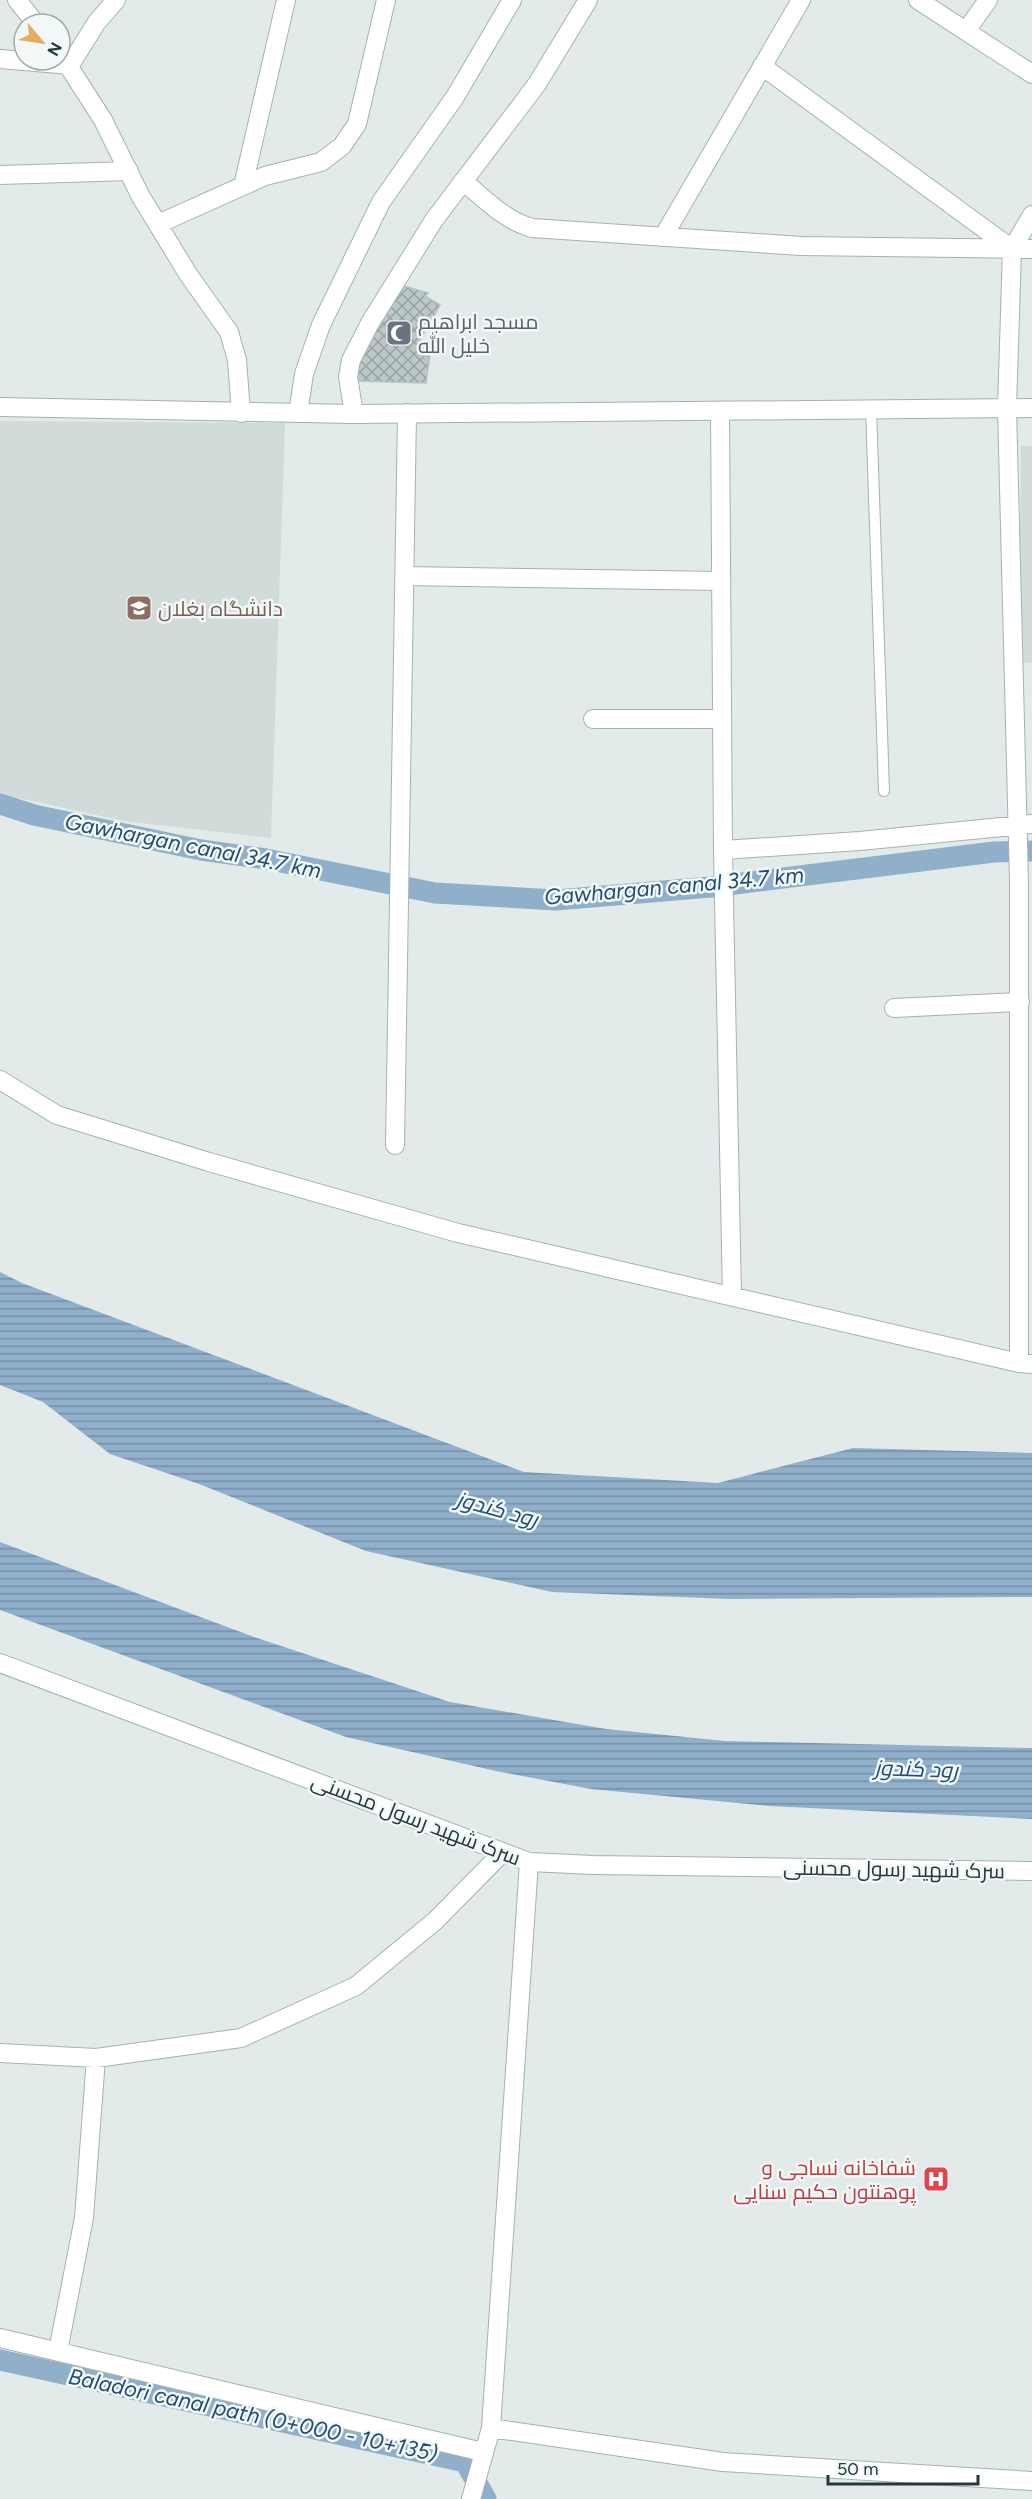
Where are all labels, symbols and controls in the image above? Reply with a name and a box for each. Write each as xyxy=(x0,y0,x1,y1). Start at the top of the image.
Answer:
north arrow xyxy=(12,12,72,72)
text: N xyxy=(43,39,66,59)
place label: مسجد ابراهیم خلیل الله xyxy=(418,309,539,359)
mosque icon: مسجد ابراهیم خلیل الله xyxy=(384,318,414,348)
school or university icon: دانشگاه بغلان xyxy=(124,593,154,623)
place label: دانشگاه بغلان xyxy=(158,596,283,622)
water label: Gawhargan canal 34.7 km xyxy=(63,808,324,884)
water label: Gawhargan canal 34.7 km xyxy=(543,861,805,911)
water label: رود کندوز xyxy=(450,1484,542,1533)
water label: رود کندوز xyxy=(871,1754,959,1784)
street label: سرک شهید رسول محسنی xyxy=(308,1768,524,1871)
street label: سرک شهید رسول محسنی xyxy=(783,1855,1005,1884)
place label: شفاخانه نساجی و پوهنتون حکیم سنایی xyxy=(733,2155,916,2206)
hospital icon: شفاخانه نساجی و پوهنتون حکیم سنایی xyxy=(921,2164,951,2194)
water label: Baladori canal path (0+000 - 10+135) xyxy=(66,2363,440,2467)
scale bar xyxy=(828,2448,978,2486)
text: 50 m xyxy=(837,2458,879,2480)

